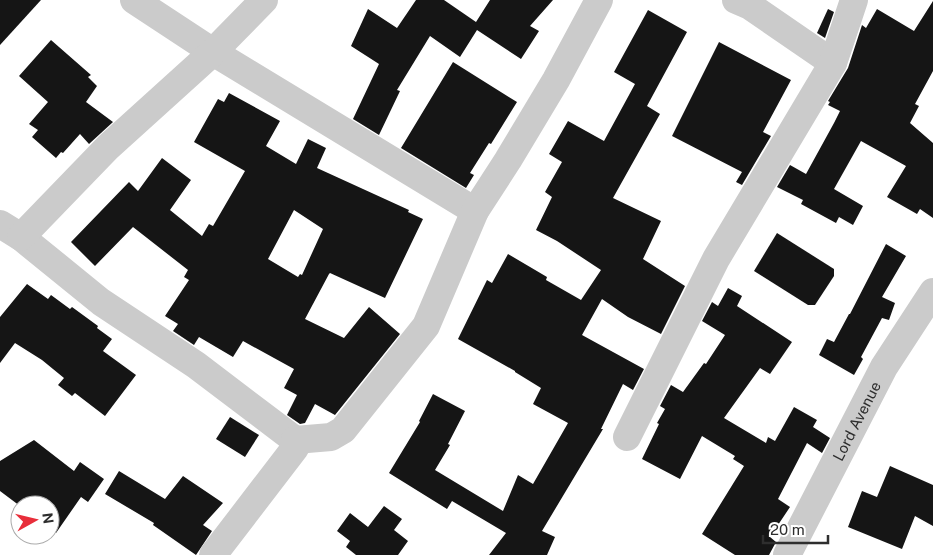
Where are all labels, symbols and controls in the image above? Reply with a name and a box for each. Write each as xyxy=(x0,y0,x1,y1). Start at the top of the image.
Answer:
street label: Lord Avenue xyxy=(829,378,884,463)
north arrow xyxy=(10,495,60,545)
text: N xyxy=(39,512,57,525)
scale bar xyxy=(763,512,828,544)
text: 20 m xyxy=(770,521,805,538)

